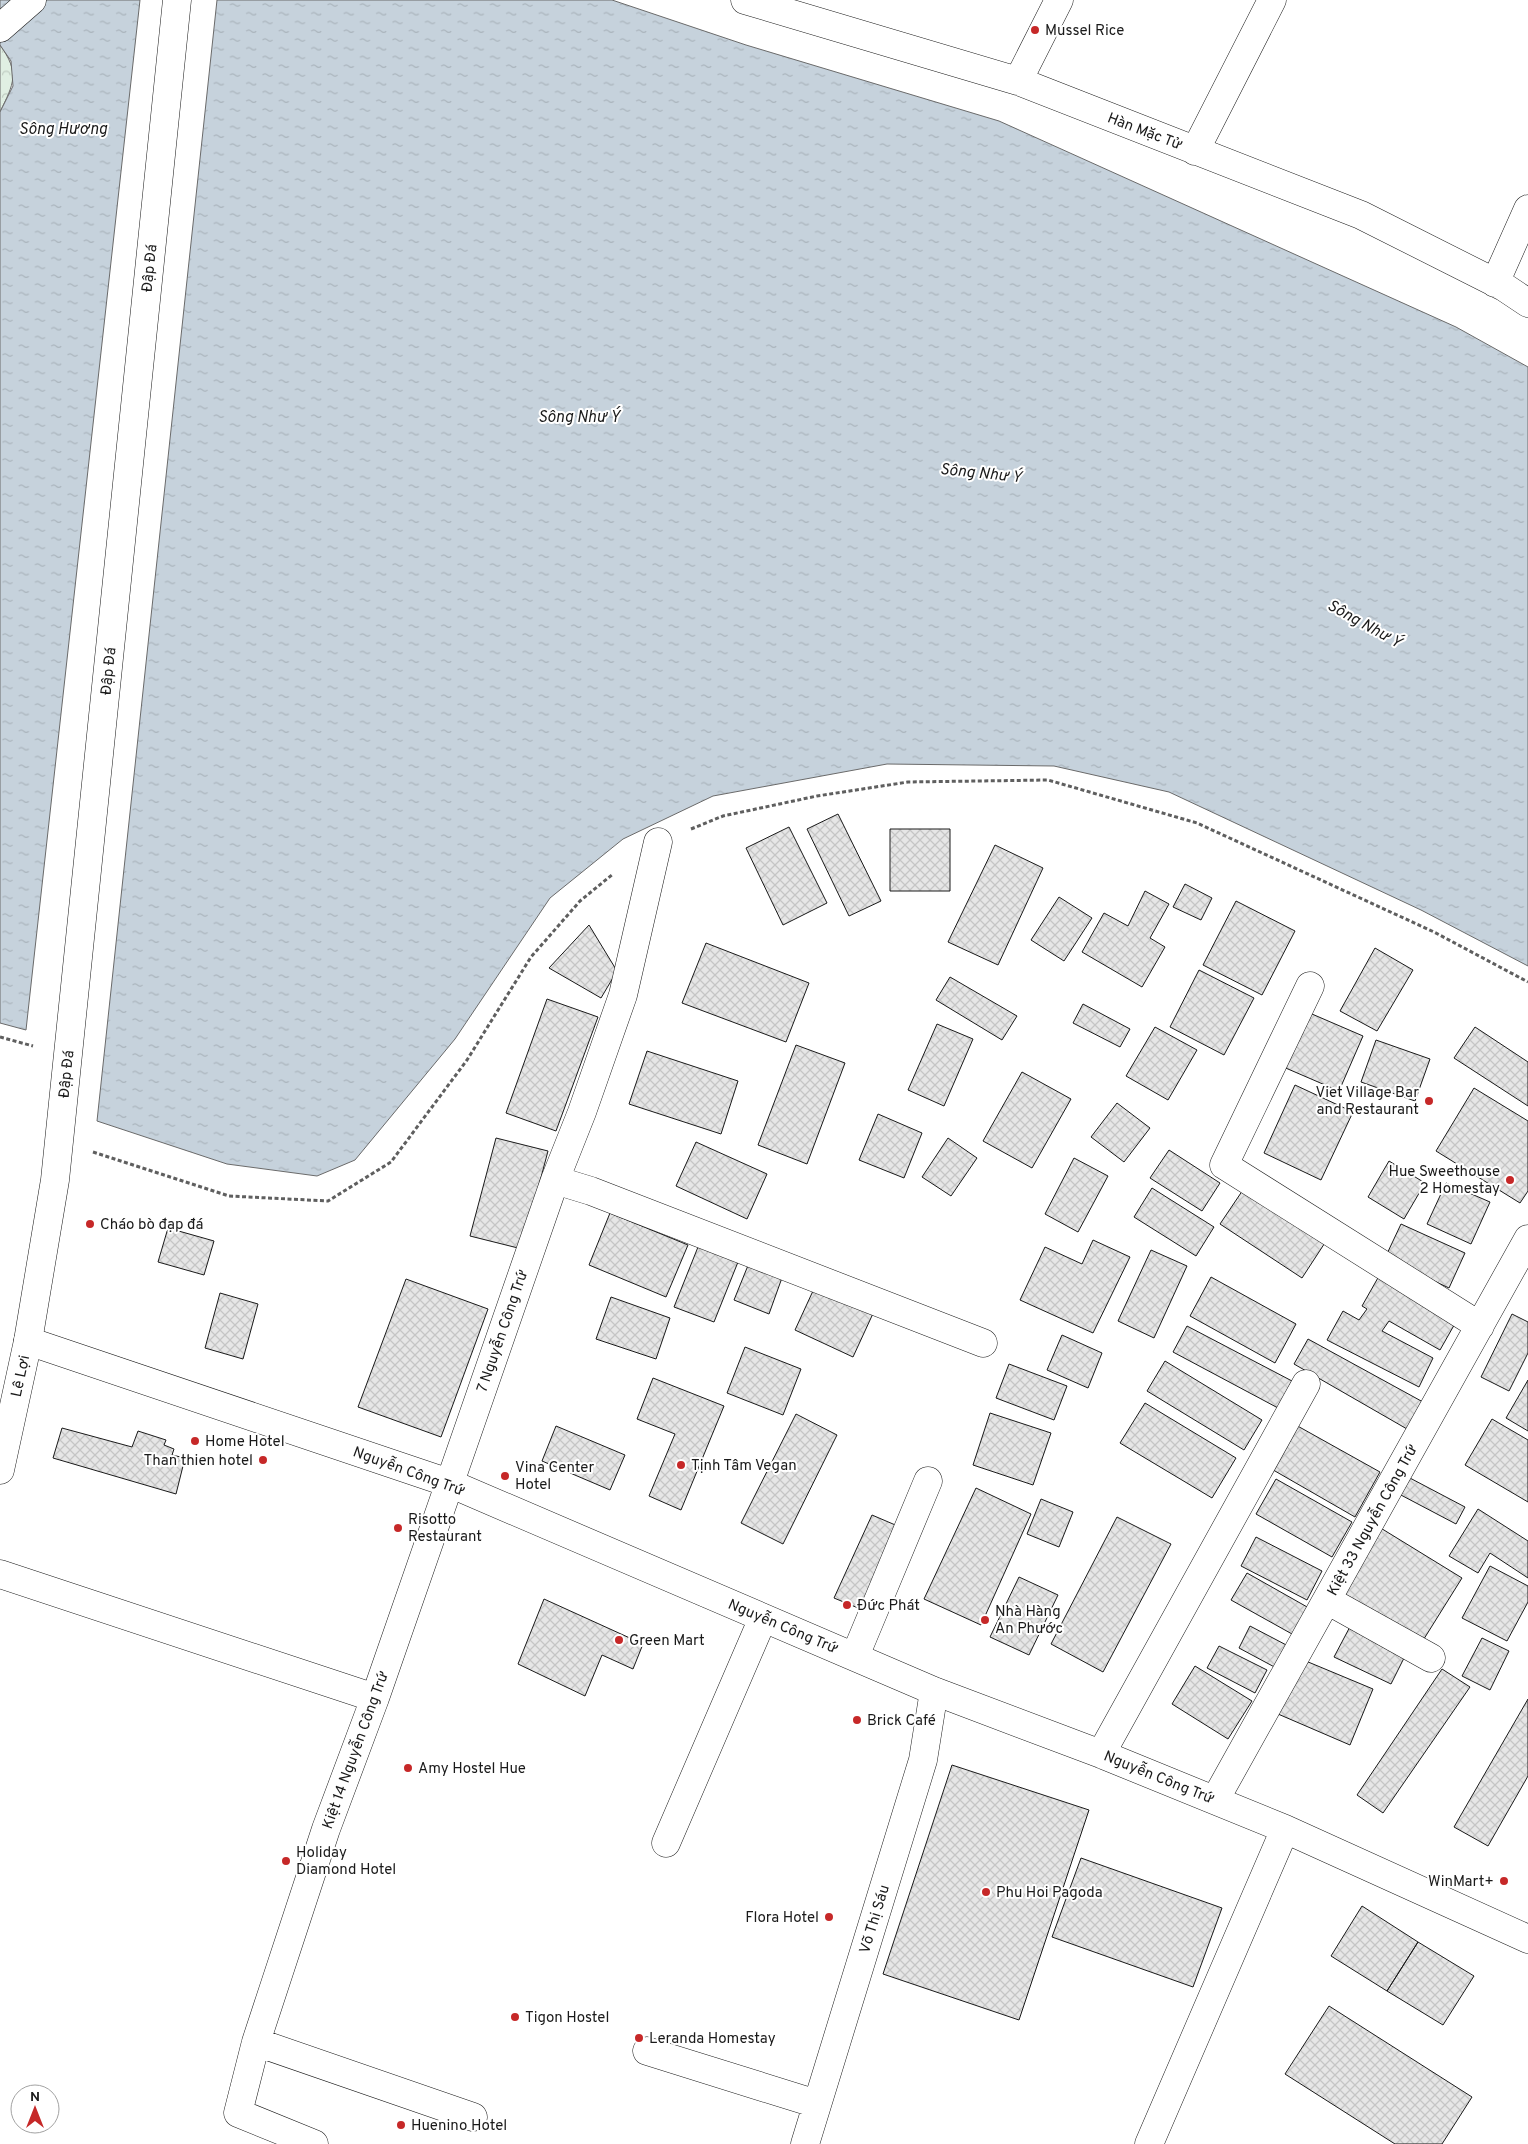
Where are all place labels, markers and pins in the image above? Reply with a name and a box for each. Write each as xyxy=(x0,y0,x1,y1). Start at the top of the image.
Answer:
place label: Mussel Rice xyxy=(1045,22,1124,41)
marker: Mussel Rice xyxy=(1029,24,1041,36)
place label: Viet Village Bar and Restaurant xyxy=(1315,1084,1419,1120)
marker: Viet Village Bar and Restaurant xyxy=(1423,1095,1435,1107)
place label: Hue Sweethouse 2 Homestay xyxy=(1388,1163,1500,1199)
marker: Hue Sweethouse 2 Homestay xyxy=(1504,1174,1516,1186)
place label: Cháo bò đạp đá xyxy=(100,1216,203,1235)
marker: Cháo bò đạp đá xyxy=(84,1218,96,1230)
place label: Home Hotel xyxy=(205,1433,285,1452)
marker: Home Hotel xyxy=(189,1435,201,1447)
place label: Than thien hotel xyxy=(143,1452,253,1471)
marker: Than thien hotel xyxy=(257,1454,269,1466)
place label: Tịnh Tâm Vegan xyxy=(691,1457,797,1476)
place label: Vina Center Hotel xyxy=(515,1459,594,1495)
marker: Tịnh Tâm Vegan xyxy=(675,1459,687,1471)
marker: Vina Center Hotel xyxy=(499,1470,511,1482)
place label: Risotto Restaurant xyxy=(408,1511,482,1547)
marker: Risotto Restaurant xyxy=(392,1522,404,1534)
place label: Đức Phát xyxy=(857,1597,920,1616)
marker: Đức Phát xyxy=(841,1599,853,1611)
place label: Nhà Hàng An Phước xyxy=(995,1603,1063,1639)
marker: Nhà Hàng An Phước xyxy=(979,1614,991,1626)
place label: Green Mart xyxy=(629,1632,705,1651)
marker: Green Mart xyxy=(613,1634,625,1646)
place label: Brick Café xyxy=(867,1712,936,1731)
marker: Brick Café xyxy=(851,1714,863,1726)
place label: Amy Hostel Hue xyxy=(418,1760,526,1779)
marker: Amy Hostel Hue xyxy=(402,1762,414,1774)
place label: Holiday Diamond Hotel xyxy=(296,1844,396,1880)
marker: Holiday Diamond Hotel xyxy=(280,1855,292,1867)
place label: WinMart+ xyxy=(1428,1873,1494,1892)
marker: WinMart+ xyxy=(1498,1875,1510,1887)
place label: Phu Hoi Pagoda xyxy=(996,1884,1103,1903)
marker: Phu Hoi Pagoda xyxy=(980,1886,992,1898)
place label: Flora Hotel xyxy=(745,1909,819,1928)
marker: Flora Hotel xyxy=(823,1911,835,1923)
place label: Tigon Hostel xyxy=(525,2009,609,2028)
marker: Tigon Hostel xyxy=(509,2011,521,2023)
place label: Leranda Homestay xyxy=(649,2030,776,2049)
marker: Leranda Homestay xyxy=(633,2032,645,2044)
place label: Huenino Hotel xyxy=(411,2117,507,2136)
marker: Huenino Hotel xyxy=(395,2119,407,2131)

